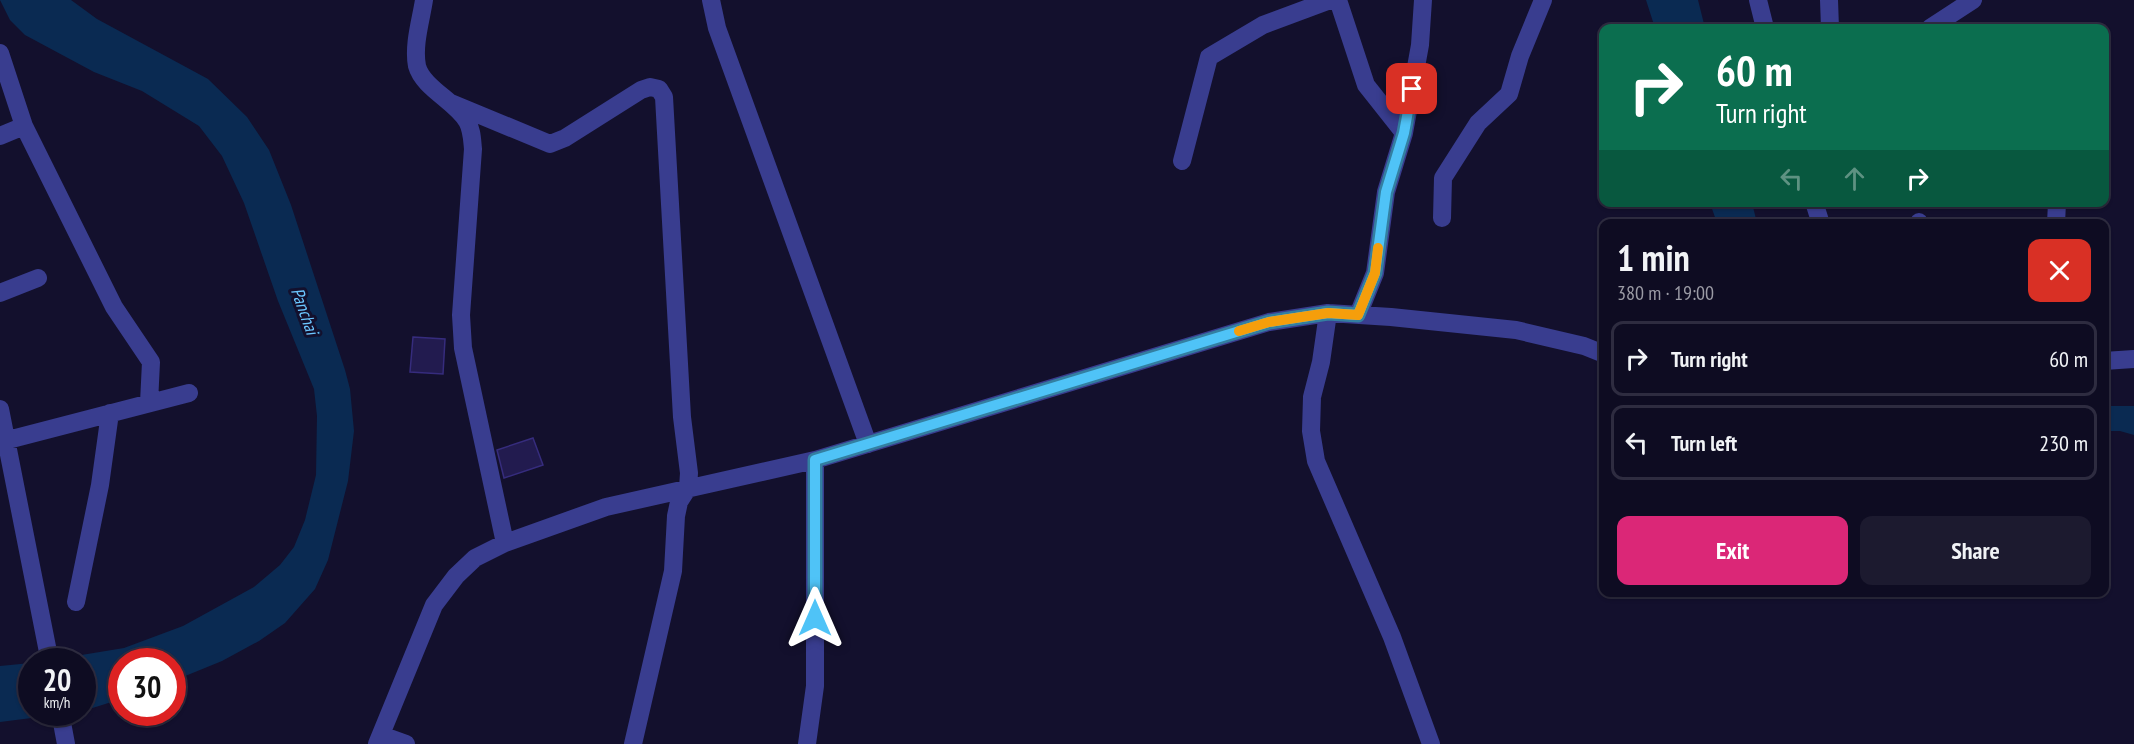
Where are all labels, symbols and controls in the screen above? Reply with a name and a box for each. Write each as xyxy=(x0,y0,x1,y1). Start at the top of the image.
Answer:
text: 60 m xyxy=(1716,43,1793,98)
icon: right xyxy=(1617,48,1695,126)
pin xyxy=(1386,63,1437,114)
icon: arrive xyxy=(1395,72,1428,105)
text: Turn right xyxy=(1716,96,1807,130)
icon: left xyxy=(1775,162,1808,195)
icon: ahead xyxy=(1838,162,1871,195)
icon: right xyxy=(1901,162,1934,195)
text: 1 min xyxy=(1617,234,1690,281)
button: close xyxy=(2028,239,2091,302)
text: 380 m · 19:00 xyxy=(1617,280,1714,306)
water label: Panchai xyxy=(286,284,325,340)
icon: right xyxy=(1620,342,1653,375)
text: Turn right xyxy=(1671,345,1748,373)
text: 60 m xyxy=(2049,345,2088,373)
icon: left xyxy=(1620,426,1653,459)
text: Turn left xyxy=(1671,429,1737,457)
text: 230 m xyxy=(2039,429,2088,457)
button: Exit xyxy=(1617,516,1848,585)
button: Share xyxy=(1860,516,2091,585)
position arrow xyxy=(783,586,847,650)
speed limit sign: 30 xyxy=(108,648,186,726)
text: 20 xyxy=(43,660,71,699)
text: km/h xyxy=(44,693,70,712)

